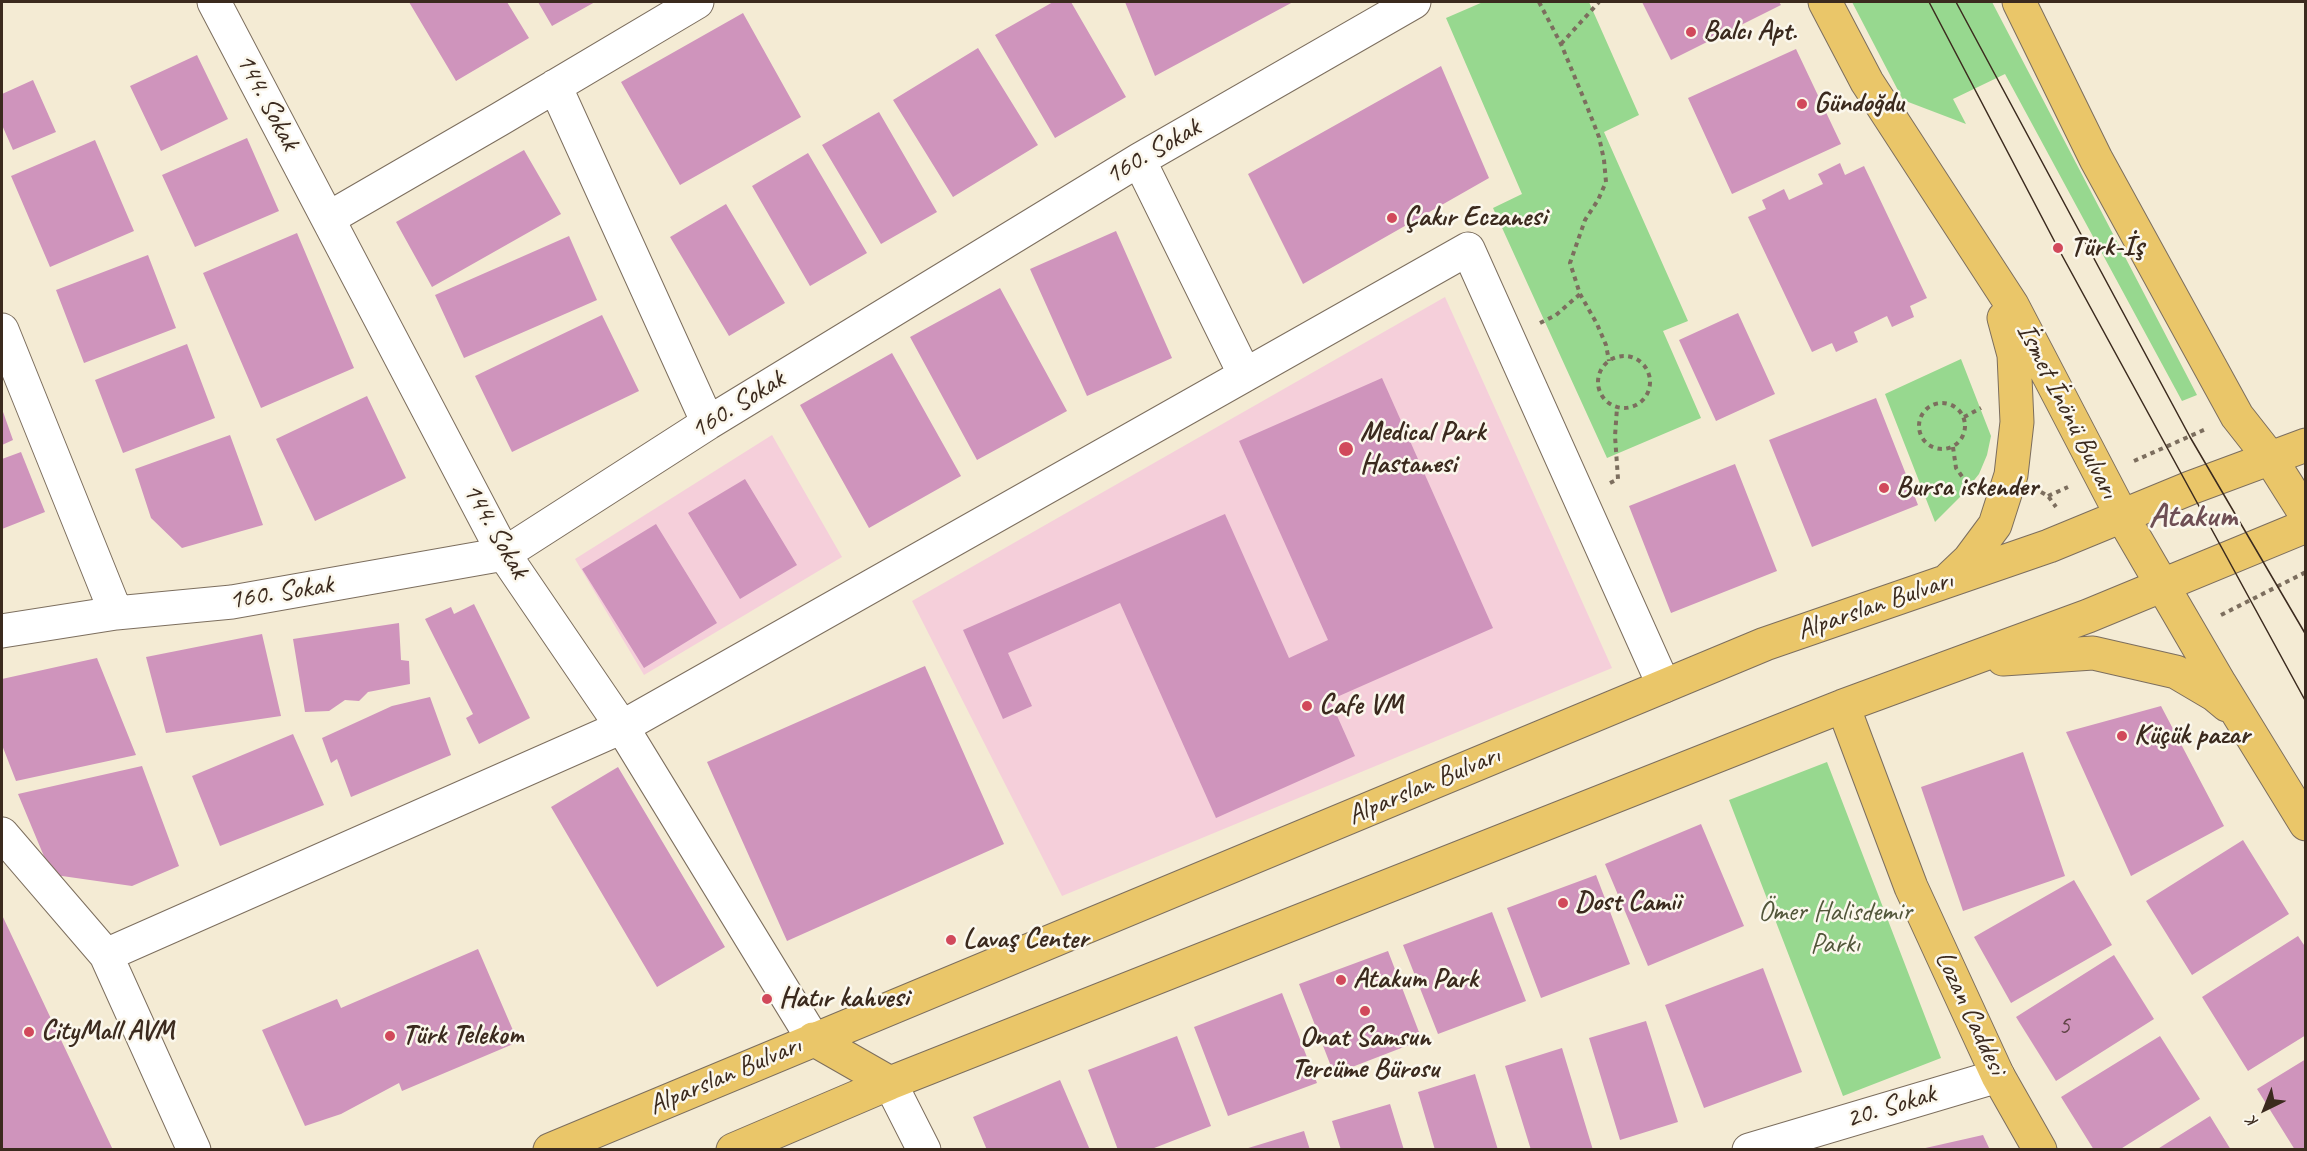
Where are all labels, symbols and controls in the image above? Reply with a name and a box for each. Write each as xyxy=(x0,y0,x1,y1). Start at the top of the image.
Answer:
place label: Balcı Apt. xyxy=(1703,15,1797,49)
marker: Balcı Apt. xyxy=(1684,25,1698,39)
street label: 144. Sokak xyxy=(228,48,306,156)
place label: Gündoğdu xyxy=(1814,87,1904,121)
marker: Gündoğdu xyxy=(1795,97,1809,111)
street label: 160. Sokak xyxy=(1099,111,1207,193)
place label: Çakır Eczanesi xyxy=(1404,201,1546,235)
marker: Çakır Eczanesi xyxy=(1385,211,1399,225)
place label: Türk-İş xyxy=(2070,231,2144,265)
marker: Türk-İş xyxy=(2051,241,2065,255)
street label: İsmet İnönü Bulvarı xyxy=(2008,318,2126,504)
street label: 160. Sokak xyxy=(685,363,791,447)
place label: Medical Park Hastanesi xyxy=(1360,416,1485,482)
marker: Medical Park Hastanesi xyxy=(1337,440,1355,458)
place label: Bursa iskender xyxy=(1896,471,2038,505)
street label: 144. Sokak xyxy=(454,477,536,585)
marker: Bursa iskender xyxy=(1877,481,1891,495)
district label: Atakum xyxy=(2149,497,2237,537)
street label: Alparslan Bulvarı xyxy=(1793,564,1957,648)
street label: 160. Sokak xyxy=(227,568,335,618)
place label: Cafe VM xyxy=(1319,689,1403,723)
marker: Cafe VM xyxy=(1300,699,1314,713)
place label: Küçük pazar xyxy=(2134,719,2250,753)
marker: Küçük pazar xyxy=(2115,729,2129,743)
street label: Alparslan Bulvarı xyxy=(1343,739,1505,833)
place label: Dost Camii xyxy=(1575,886,1680,920)
marker: Dost Camii xyxy=(1556,896,1570,910)
park label: Ömer Halisdemir Parkı xyxy=(1758,896,1912,962)
place label: Lavaş Center xyxy=(963,923,1088,957)
marker: Lavaş Center xyxy=(944,933,958,947)
street label: Lozan Caddesi xyxy=(1927,946,2013,1080)
place label: Atakum Park xyxy=(1353,963,1478,997)
marker: Atakum Park xyxy=(1334,973,1348,987)
place label: Hatır kahvesi xyxy=(779,982,909,1016)
marker: Hatır kahvesi xyxy=(760,992,774,1006)
marker: Onat Samsun Tercüme Bürosu xyxy=(1358,1004,1372,1018)
house number: 5 xyxy=(2058,1010,2070,1042)
place label: CityMall AVM xyxy=(41,1015,174,1049)
place label: Türk Telekom xyxy=(402,1019,523,1053)
place label: Onat Samsun Tercüme Bürosu xyxy=(1291,1021,1439,1087)
marker: CityMall AVM xyxy=(22,1025,36,1039)
marker: Türk Telekom xyxy=(383,1029,397,1043)
street label: Alparslan Bulvarı xyxy=(644,1029,806,1123)
street label: 20. Sokak xyxy=(1842,1077,1940,1137)
north arrow xyxy=(2235,1079,2295,1139)
text: K xyxy=(2243,1112,2263,1132)

